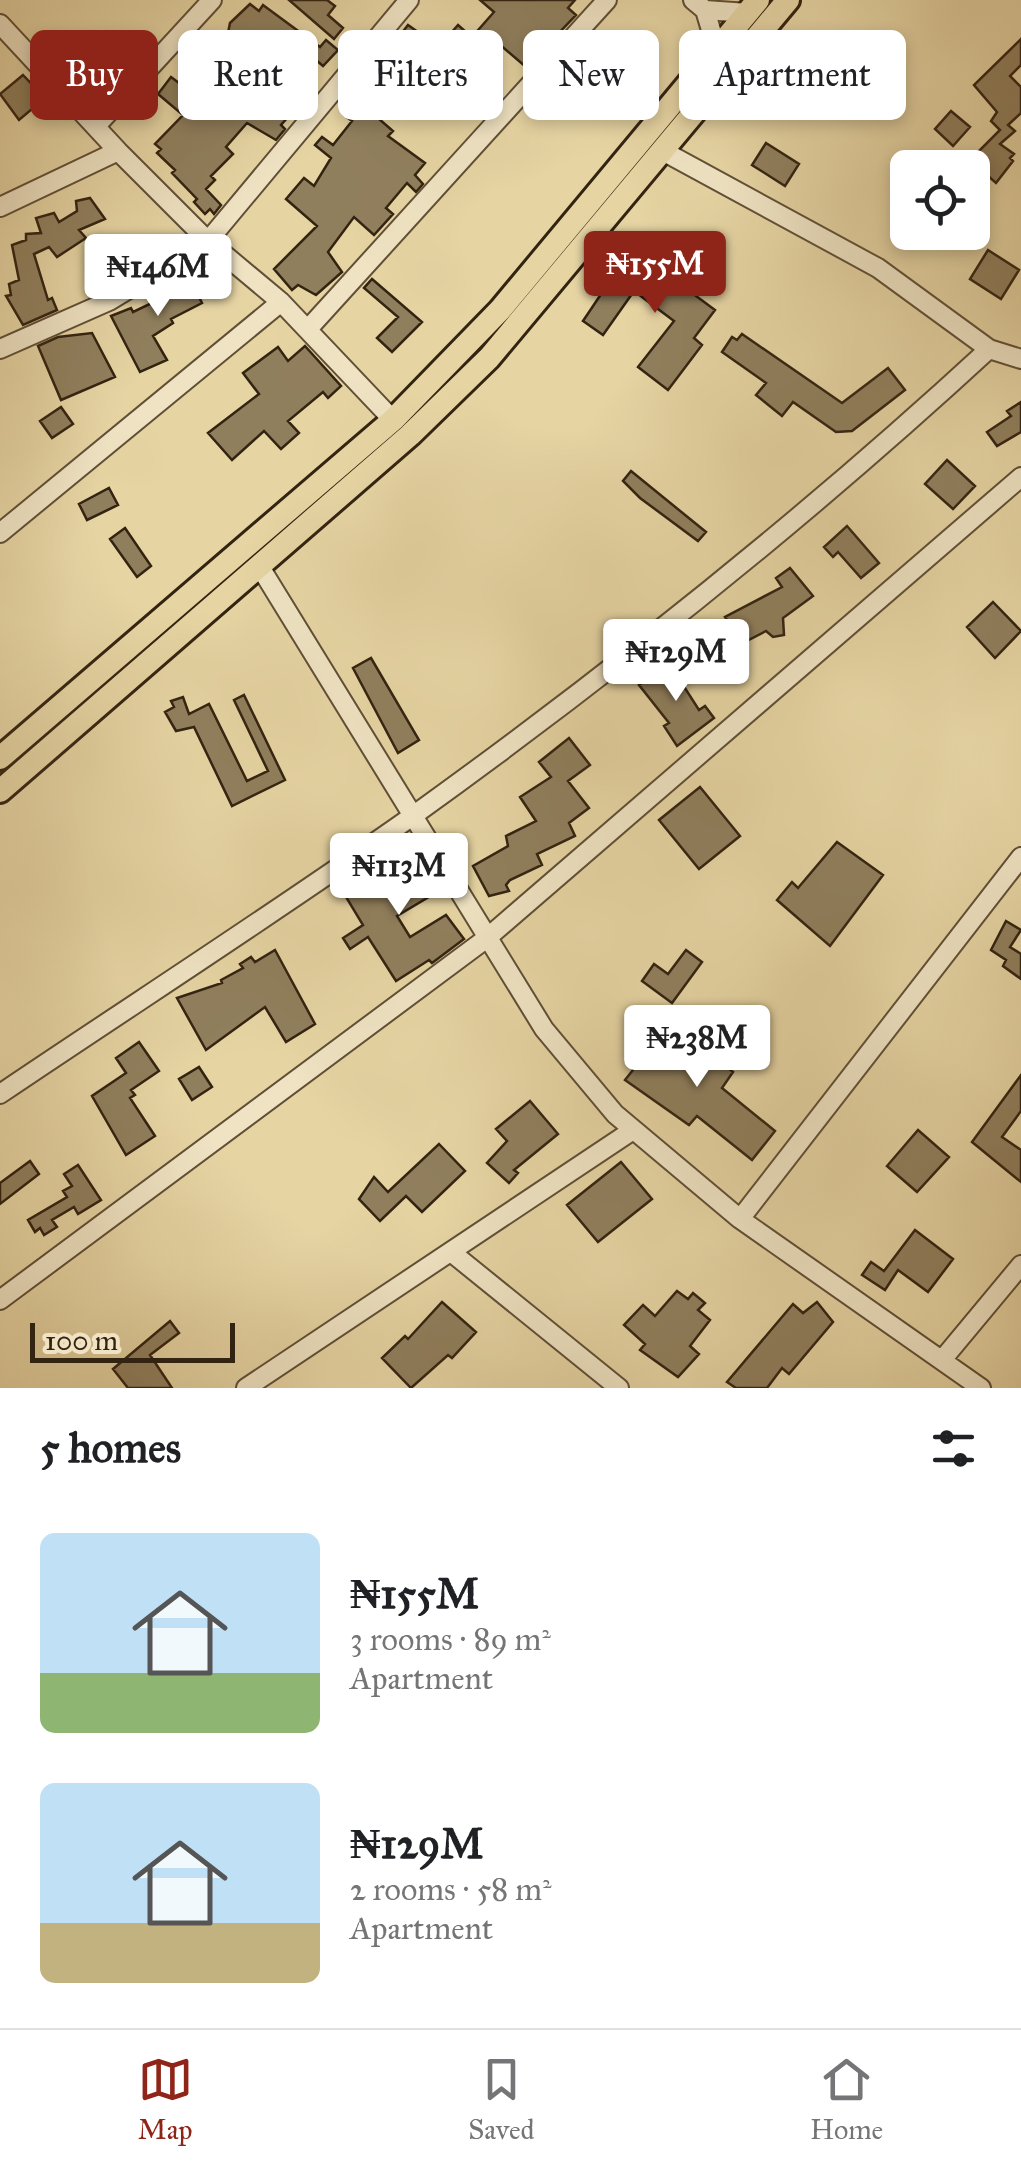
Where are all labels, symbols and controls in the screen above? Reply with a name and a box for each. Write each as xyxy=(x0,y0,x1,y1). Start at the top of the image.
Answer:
chip: Buy xyxy=(30,30,158,120)
chip: Rent xyxy=(178,30,318,120)
chip: Filters xyxy=(338,30,503,120)
chip: New xyxy=(523,30,659,120)
chip: Apartment xyxy=(679,30,906,120)
map controls xyxy=(890,150,990,250)
button: locate xyxy=(890,150,990,250)
pin: ₦155M xyxy=(585,231,725,316)
pin: ₦146M xyxy=(88,234,228,319)
text: ₦155M xyxy=(606,244,704,283)
text: ₦146M xyxy=(107,247,209,286)
pin: ₦129M xyxy=(606,619,746,704)
text: ₦129M xyxy=(625,632,727,671)
pin: ₦113M xyxy=(329,833,469,918)
text: ₦113M xyxy=(352,846,446,885)
pin: ₦238M xyxy=(627,1005,767,1090)
text: ₦238M xyxy=(646,1018,748,1057)
scale bar xyxy=(30,1318,235,1362)
text: 100 m xyxy=(45,1323,118,1358)
icon: filters xyxy=(926,1421,981,1476)
text: 5 homes xyxy=(40,1422,181,1474)
text: ₦155M xyxy=(350,1568,479,1620)
icon: home xyxy=(120,1573,240,1693)
text: 3 rooms · 89 m² xyxy=(350,1620,551,1659)
text: Apartment xyxy=(350,1659,493,1698)
text: ₦129M xyxy=(350,1818,484,1870)
icon: home xyxy=(120,1823,240,1943)
text: 2 rooms · 58 m² xyxy=(350,1870,551,1909)
text: Apartment xyxy=(350,1909,493,1948)
tab: Map xyxy=(138,2052,193,2147)
tab: Saved xyxy=(468,2052,535,2147)
tab: Home xyxy=(810,2052,883,2147)

